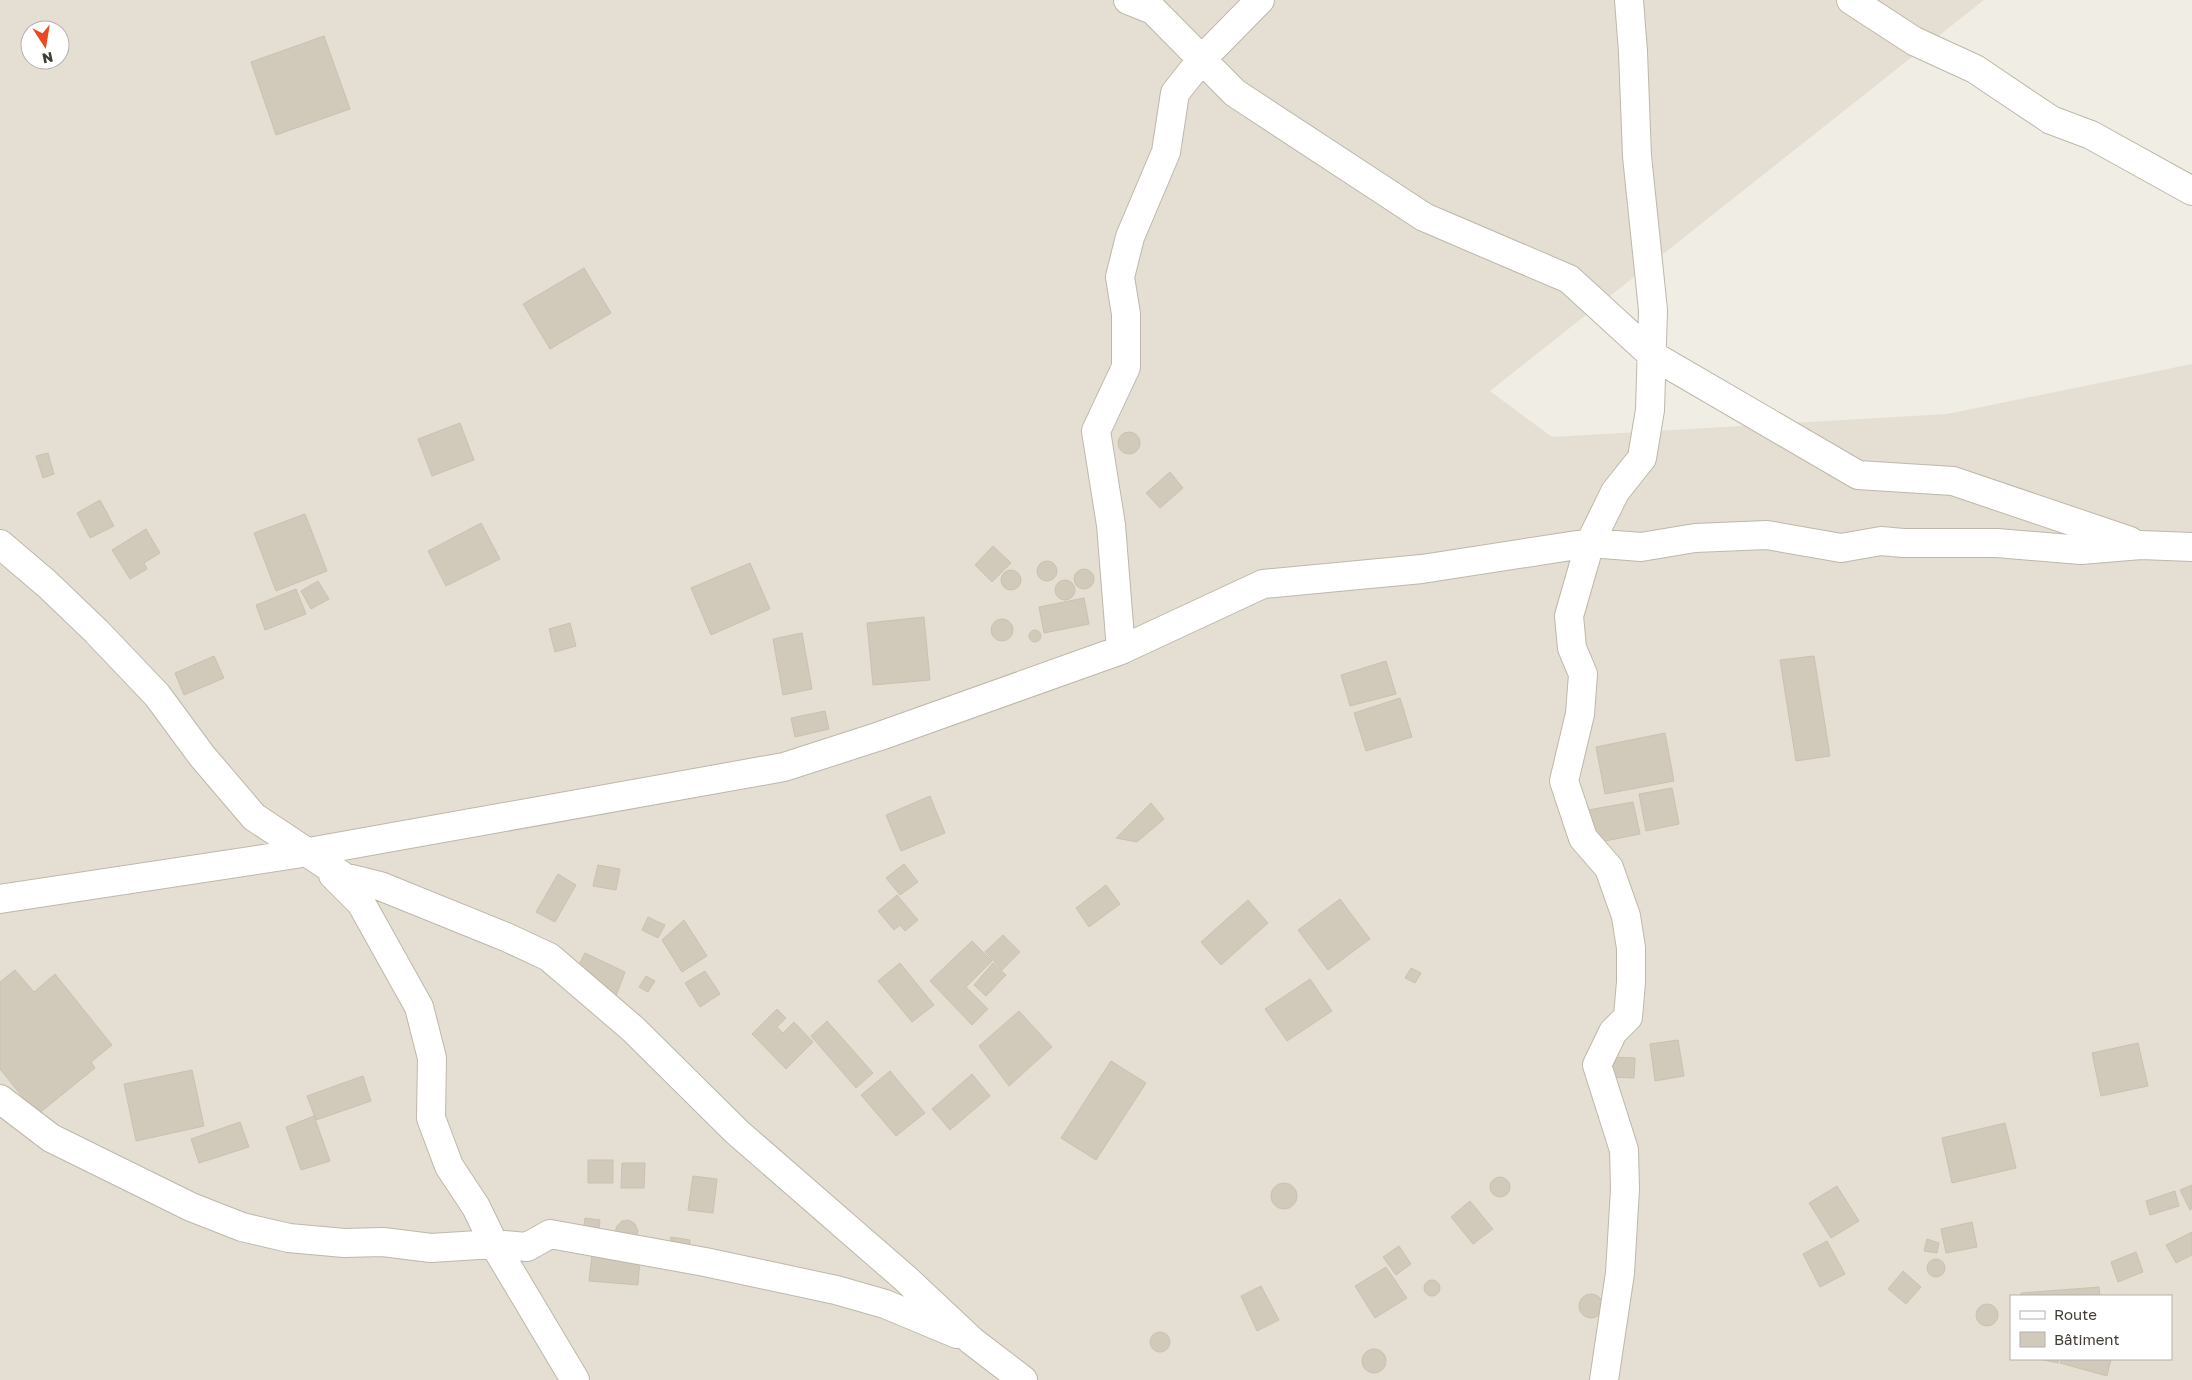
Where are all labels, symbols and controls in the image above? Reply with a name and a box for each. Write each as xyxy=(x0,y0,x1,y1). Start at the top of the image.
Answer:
north arrow xyxy=(20,20,70,70)
text: N xyxy=(41,49,55,68)
legend xyxy=(2010,1295,2172,1360)
text: Route xyxy=(2054,1305,2097,1323)
text: Bâtiment xyxy=(2054,1330,2119,1348)

